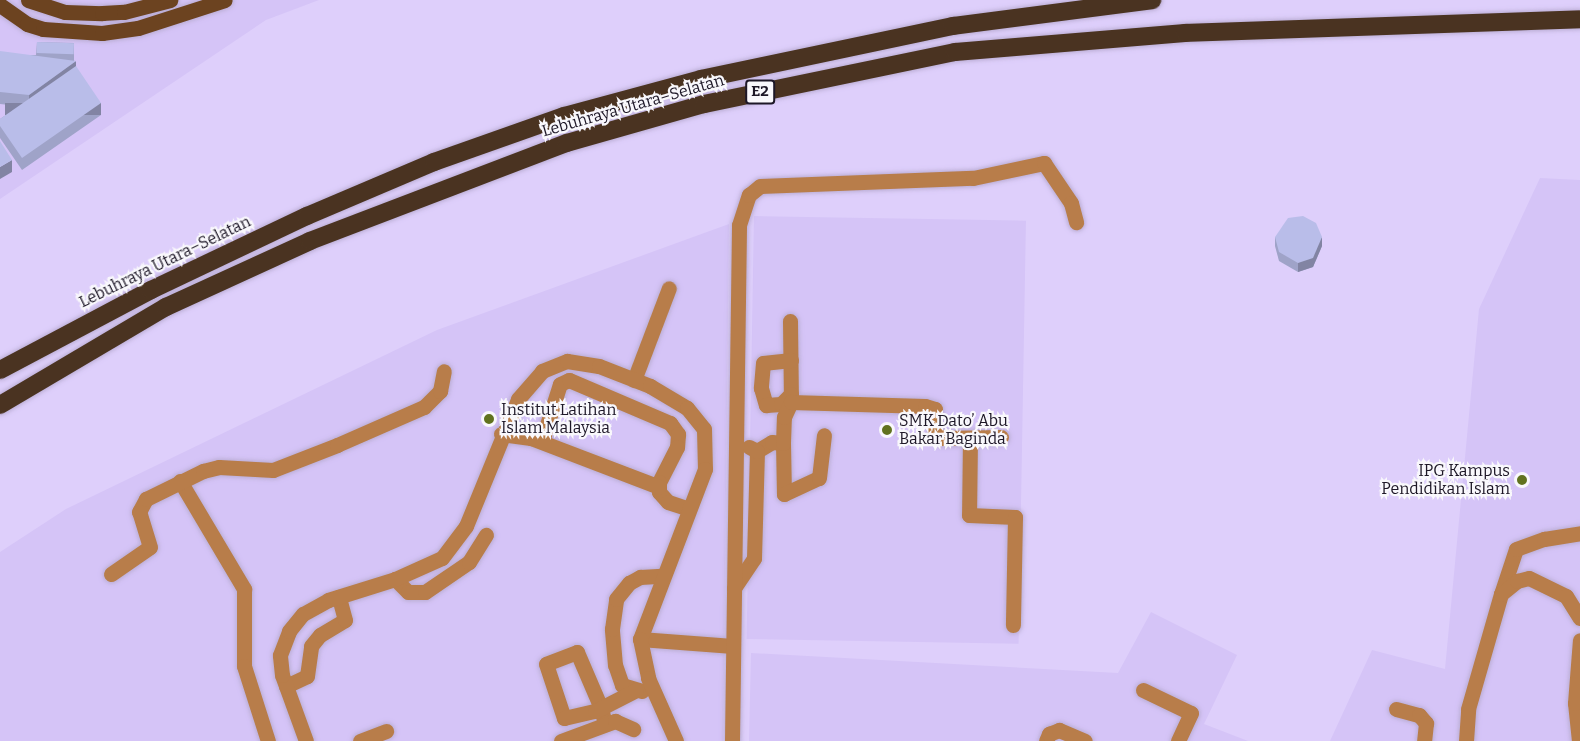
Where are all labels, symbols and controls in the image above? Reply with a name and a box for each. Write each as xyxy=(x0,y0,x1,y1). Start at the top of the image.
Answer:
street label: Lebuhraya Utara–Selatan xyxy=(540,71,726,141)
road number: E2 xyxy=(745,80,775,104)
street label: Lebuhraya Utara–Selatan xyxy=(76,212,254,312)
place label: Institut Latihan Islam Malaysia xyxy=(501,400,616,438)
place label: SMK Dato’ Abu Bakar Baginda xyxy=(899,411,1008,449)
marker: Institut Latihan Islam Malaysia xyxy=(482,412,496,426)
marker: SMK Dato’ Abu Bakar Baginda xyxy=(880,423,894,437)
place label: IPG Kampus Pendidikan Islam xyxy=(1381,461,1510,499)
marker: IPG Kampus Pendidikan Islam xyxy=(1515,473,1529,487)

